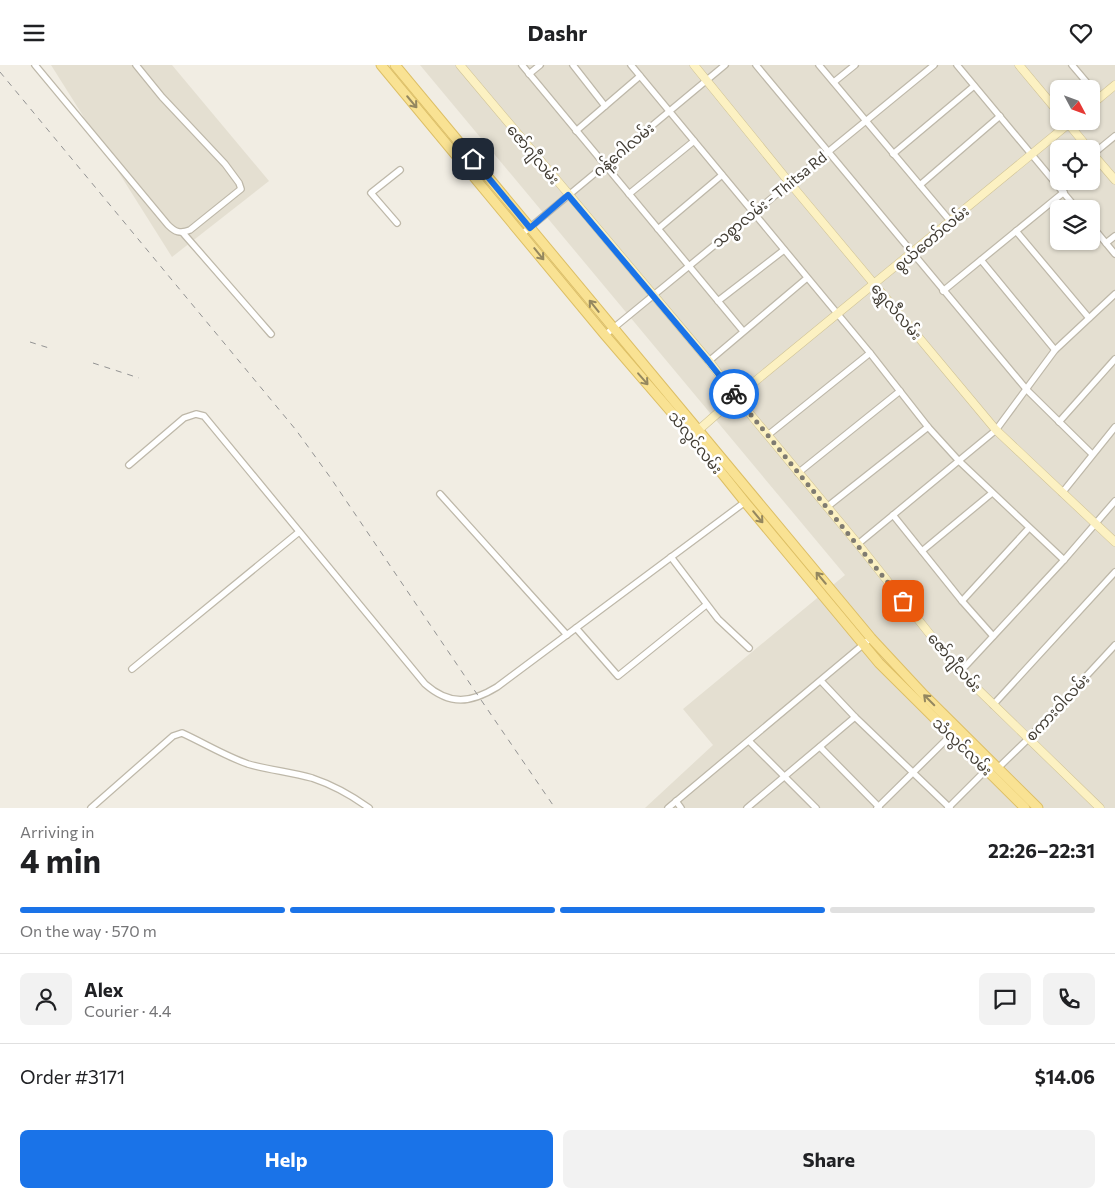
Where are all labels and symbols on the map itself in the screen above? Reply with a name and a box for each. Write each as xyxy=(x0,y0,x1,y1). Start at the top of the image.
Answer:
north arrow xyxy=(1050,80,1100,130)
one-way arrow xyxy=(407,96,418,109)
street label: ဂန့်ဂေါလမ်း xyxy=(589,118,660,183)
street label: ဇော်ဂျီလမ်း xyxy=(501,120,564,190)
pin xyxy=(452,138,494,180)
street label: သစ္စာလမ်း - Thitsa Rd xyxy=(708,147,833,254)
street label: စွယ်တော်လမ်း xyxy=(890,201,974,277)
one-way arrow xyxy=(533,247,544,260)
street label: ရွှေလီလမ်း xyxy=(865,279,926,346)
one-way arrow xyxy=(588,299,599,312)
courier xyxy=(709,369,759,419)
one-way arrow xyxy=(637,372,649,385)
street label: သံလွင်လမ်း xyxy=(663,407,727,479)
one-way arrow xyxy=(752,511,763,524)
one-way arrow xyxy=(816,572,827,585)
pin xyxy=(882,580,924,622)
street label: ဇော်ဂျီလမ်း xyxy=(921,629,986,698)
street label: စကားဝါလမ်း xyxy=(1021,670,1093,744)
one-way arrow xyxy=(922,694,935,706)
street label: သံလွင်လမ်း xyxy=(927,713,997,781)

